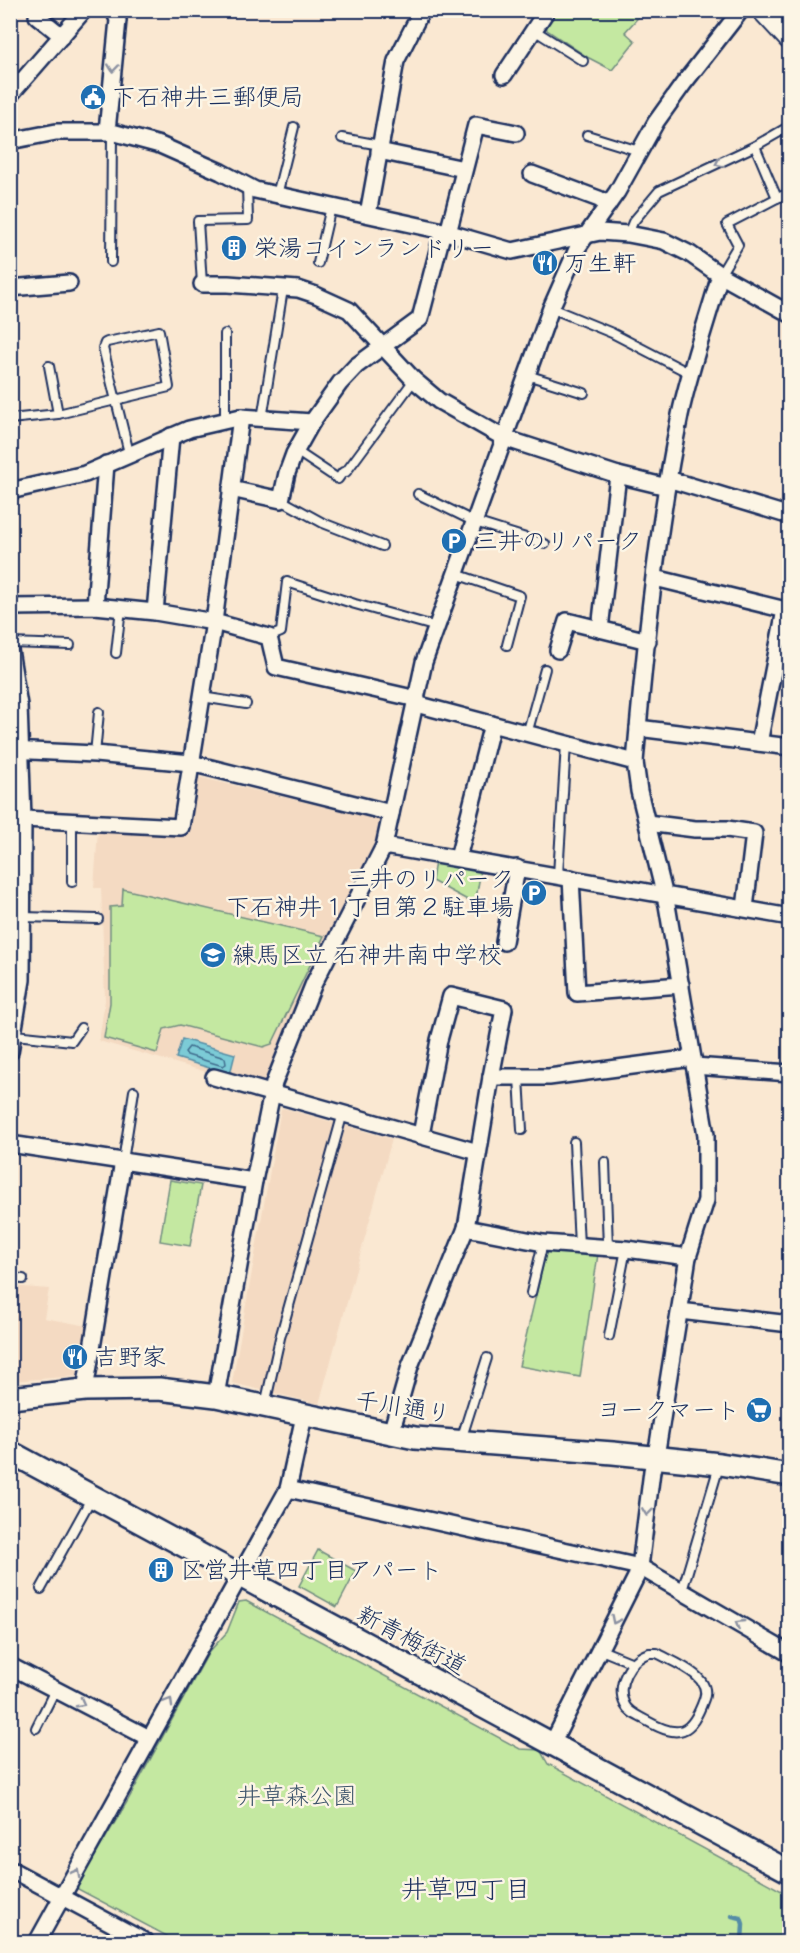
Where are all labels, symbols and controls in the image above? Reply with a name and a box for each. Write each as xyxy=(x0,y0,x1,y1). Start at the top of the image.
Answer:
one-way arrow xyxy=(107,63,120,72)
public building icon: 下石神井三郵便局 xyxy=(78,82,108,112)
place label: 下石神井三郵便局 xyxy=(112,82,304,112)
one-way arrow xyxy=(715,156,726,168)
building icon: 栄湯コインランドリー xyxy=(219,233,249,263)
place label: 栄湯コインランドリー xyxy=(254,233,494,263)
restaurant icon: 万生軒 xyxy=(530,248,560,278)
place label: 万生軒 xyxy=(564,248,636,278)
parking icon: 三井のリパーク xyxy=(439,526,469,556)
place label: 三井のリパーク xyxy=(474,526,642,556)
place label: 三井のリパーク 下石神井１丁目第２駐車場 xyxy=(226,864,514,922)
parking icon: 三井のリパーク 下石神井１丁目第２駐車場 xyxy=(519,878,549,908)
school or university icon: 練馬区立 石神井南中学校 xyxy=(198,940,228,970)
place label: 練馬区立 石神井南中学校 xyxy=(232,940,502,970)
restaurant icon: 吉野家 xyxy=(60,1342,90,1372)
place label: 吉野家 xyxy=(94,1342,166,1372)
street label: 千川通り xyxy=(353,1385,453,1429)
place label: ヨークマート xyxy=(597,1395,740,1425)
supermarket icon: ヨークマート xyxy=(744,1395,774,1425)
one-way arrow xyxy=(641,1507,653,1516)
building icon: 区営井草四丁目アパート xyxy=(146,1555,176,1585)
place label: 区営井草四丁目アパート xyxy=(180,1555,443,1585)
street label: 新青梅街道 xyxy=(352,1599,472,1681)
one-way arrow xyxy=(611,1613,623,1624)
one-way arrow xyxy=(735,1620,745,1632)
one-way arrow xyxy=(75,1696,85,1707)
one-way arrow xyxy=(162,1698,174,1708)
park label: 井草森公園 xyxy=(237,1781,357,1811)
one-way arrow xyxy=(69,1869,80,1879)
district label: 井草四丁目 xyxy=(401,1873,531,1906)

